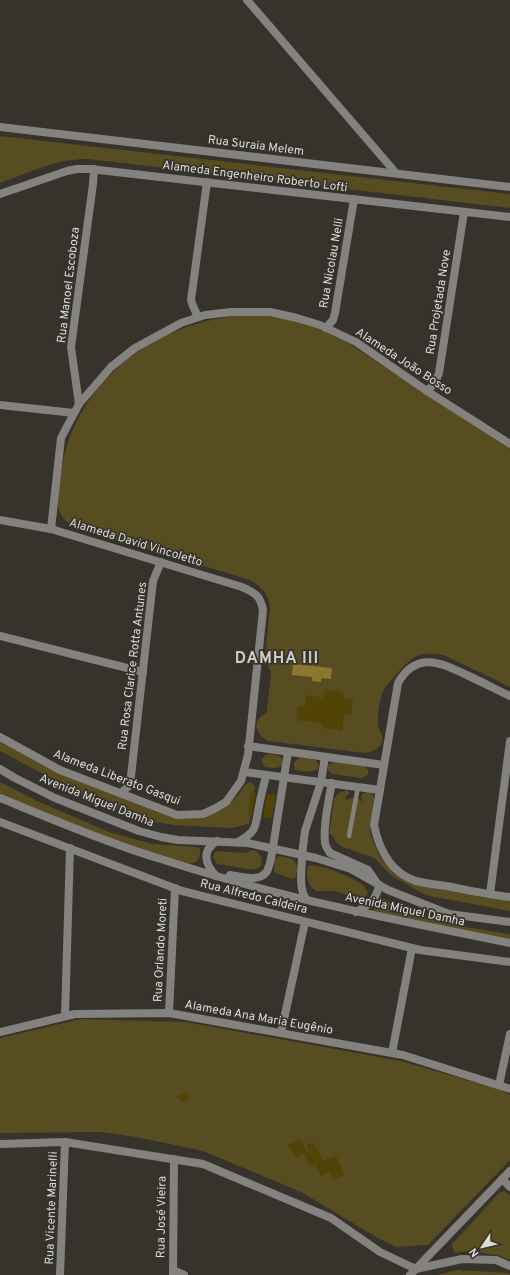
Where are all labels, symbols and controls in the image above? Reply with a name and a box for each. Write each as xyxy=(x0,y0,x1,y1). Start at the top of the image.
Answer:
street label: Rua Suraia Melem xyxy=(207,132,305,160)
street label: Alameda Engenheiro Roberto Lofti xyxy=(161,158,348,196)
street label: Rua Nicolau Nelli xyxy=(316,217,348,310)
street label: Rua Manoel Escoboza xyxy=(54,226,84,344)
street label: Rua Projetada Nove xyxy=(423,248,455,356)
street label: Alameda João Bosso xyxy=(352,325,455,399)
street label: Alameda David Vincoletto xyxy=(67,515,205,571)
street label: Rua Rosa Clarice Rotta Antunes xyxy=(115,581,151,751)
district label: DAMHA III xyxy=(235,649,319,669)
street label: Alameda Liberato Gasqui xyxy=(51,746,183,810)
street label: Avenida Miguel Damha xyxy=(37,771,156,831)
street label: Rua Alfredo Caldeira xyxy=(198,876,309,918)
street label: Avenida Miguel Damha xyxy=(343,889,466,931)
street label: Rua Orlando Moreti xyxy=(150,898,172,1003)
street label: Alameda Ana Maria Eugênio xyxy=(183,997,335,1039)
street label: Rua Vicente Marinelli xyxy=(42,1151,62,1265)
street label: Rua José Vieira xyxy=(153,1176,171,1258)
north arrow xyxy=(462,1227,502,1267)
text: N xyxy=(467,1245,483,1259)

